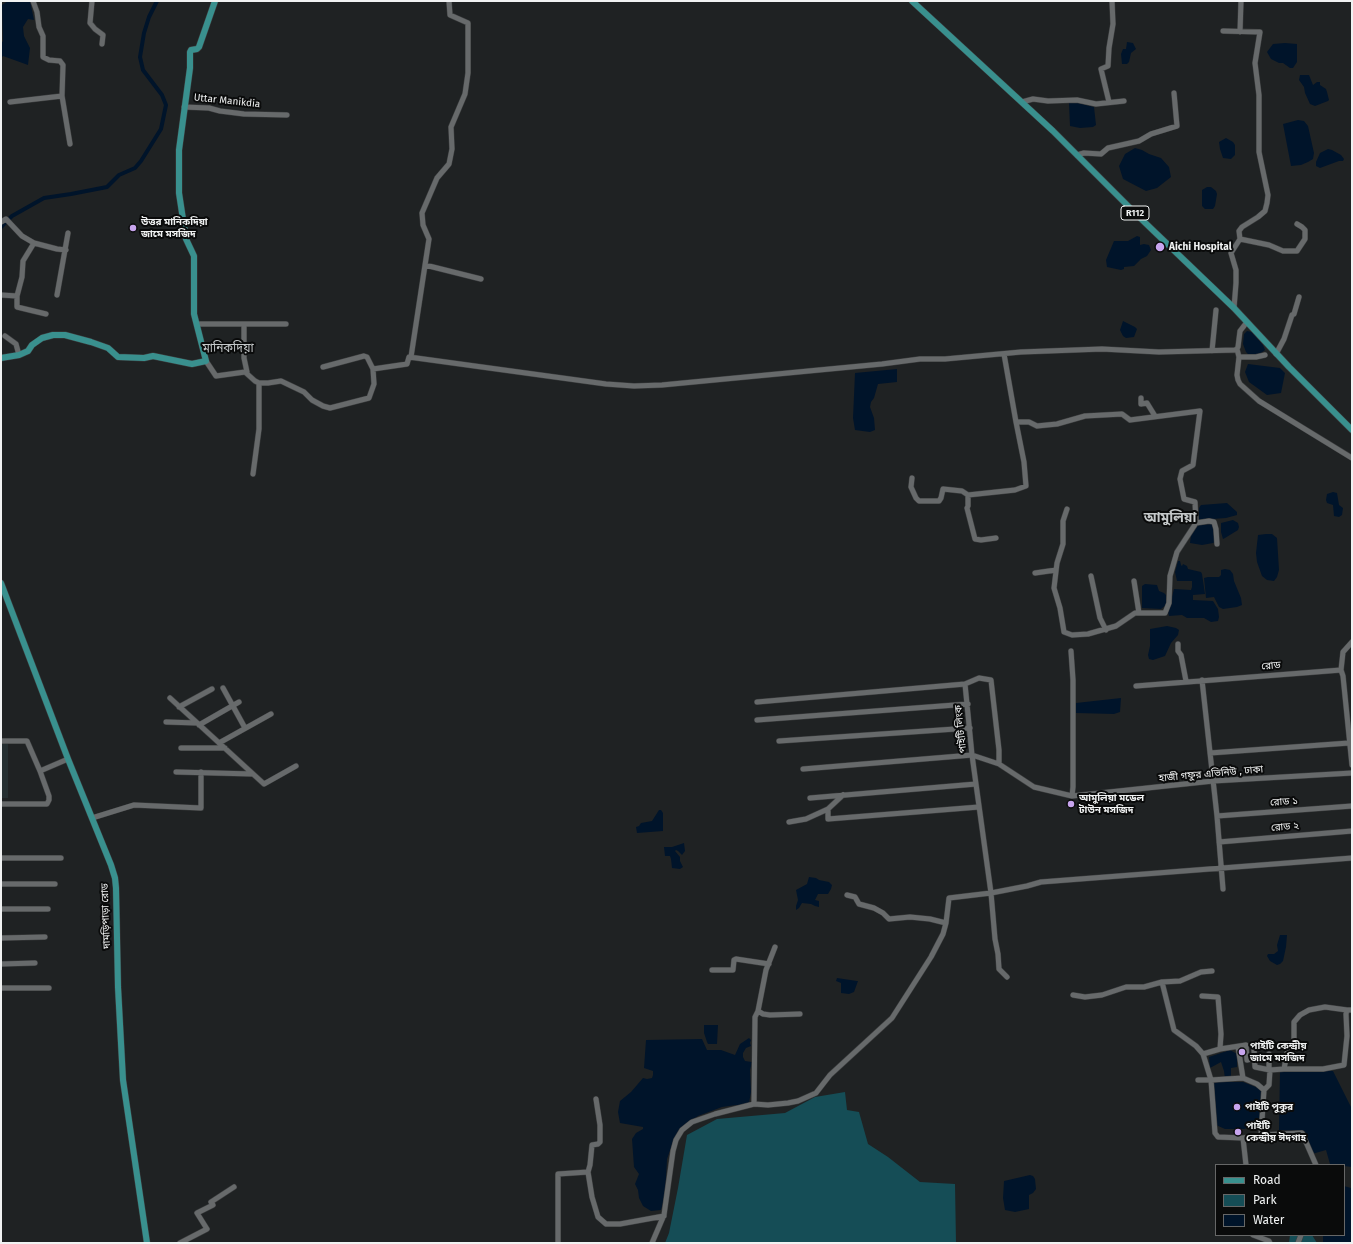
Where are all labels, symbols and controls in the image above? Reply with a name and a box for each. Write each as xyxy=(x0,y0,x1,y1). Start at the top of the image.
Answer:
street label: Uttar Manikdia xyxy=(193,92,261,110)
road number: R112 xyxy=(1121,206,1149,220)
place label: উত্তর মানিকদিয়া জামে মসজিদ xyxy=(141,216,208,240)
marker: উত্তর মানিকদিয়া জামে মসজিদ xyxy=(128,223,138,233)
marker: Aichi Hospital xyxy=(1154,241,1166,253)
place label: Aichi Hospital xyxy=(1169,241,1232,253)
district label: মানিকদিয়া xyxy=(202,342,254,356)
district label: আমুলিয়া xyxy=(1144,510,1196,526)
street label: রোড xyxy=(1261,659,1281,673)
street label: পাইটি লিংক xyxy=(953,704,969,754)
street label: হাজী গফুর এভিনিউ , ঢাকা xyxy=(1158,763,1264,785)
place label: আমুলিয়া মডেল টাউন মসজিদ xyxy=(1079,792,1144,816)
street label: রোড ১ xyxy=(1270,795,1298,809)
marker: আমুলিয়া মডেল টাউন মসজিদ xyxy=(1066,799,1076,809)
street label: রোড ২ xyxy=(1271,820,1299,834)
street label: দামড়িপাড়া রোড xyxy=(99,883,113,949)
place label: পাইটি কেন্দ্রীয় জামে মসজিদ xyxy=(1250,1040,1307,1064)
marker: পাইটি কেন্দ্রীয় জামে মসজিদ xyxy=(1237,1047,1247,1057)
place label: পাইটি পুকুর xyxy=(1245,1101,1293,1113)
marker: পাইটি পুকুর xyxy=(1232,1102,1242,1112)
place label: পাইটি কেন্দ্রীয় ঈদগাহ xyxy=(1246,1120,1306,1144)
marker: পাইটি কেন্দ্রীয় ঈদগাহ xyxy=(1233,1127,1243,1137)
legend xyxy=(1215,1164,1345,1236)
text: Road xyxy=(1253,1173,1281,1187)
text: Park xyxy=(1253,1193,1277,1207)
text: Water xyxy=(1253,1213,1284,1227)

